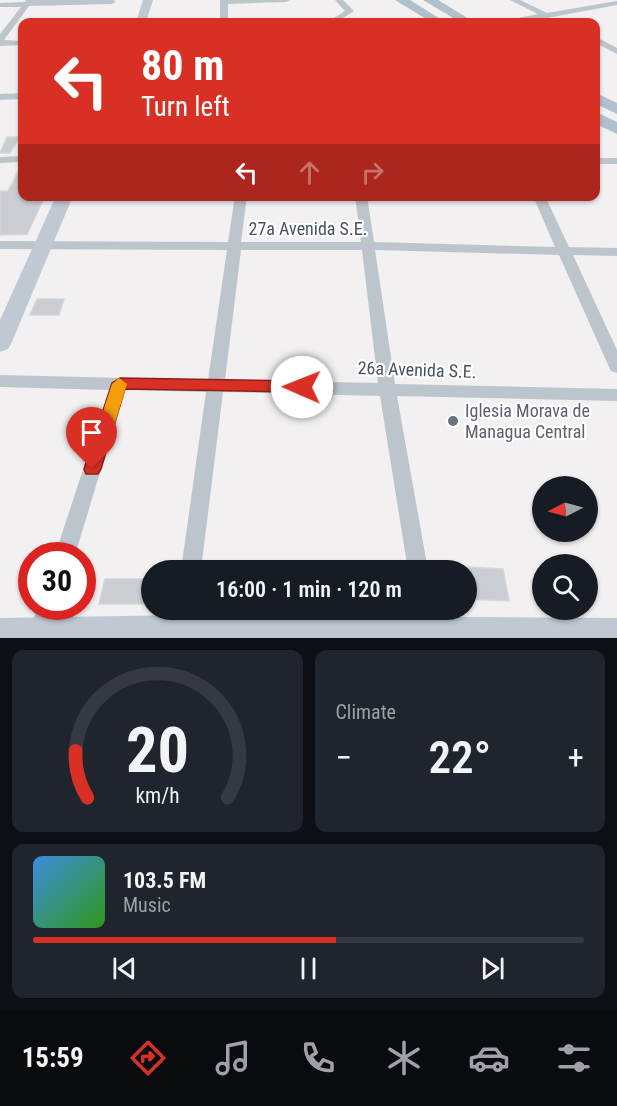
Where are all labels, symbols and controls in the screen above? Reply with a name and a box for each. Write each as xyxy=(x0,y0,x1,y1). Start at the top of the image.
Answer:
text: 80 m xyxy=(141,41,224,90)
icon: left xyxy=(42,42,120,120)
text: Turn left xyxy=(141,91,230,123)
icon: left xyxy=(230,156,263,189)
icon: ahead xyxy=(293,156,326,189)
icon: right xyxy=(356,156,389,189)
street label: 27a Avenida S.E. xyxy=(249,218,367,239)
position arrow xyxy=(270,355,334,419)
street label: 26a Avenida S.E. xyxy=(357,357,477,382)
place label: Iglesia Morava de Managua Central xyxy=(465,400,590,442)
pin xyxy=(66,407,117,469)
marker: Iglesia Morava de Managua Central xyxy=(446,414,460,428)
icon: arrive xyxy=(75,416,108,449)
north arrow xyxy=(532,476,598,542)
map controls xyxy=(532,476,598,620)
speed limit sign: 30 xyxy=(18,542,96,620)
button: search xyxy=(532,554,598,620)
text: 16:00 · 1 min · 120 m xyxy=(216,577,402,602)
text: Climate xyxy=(336,700,396,724)
text: 20 xyxy=(126,714,189,787)
text: 22° xyxy=(428,731,491,784)
text: − xyxy=(336,738,352,777)
text: + xyxy=(568,738,584,777)
text: km/h xyxy=(135,783,179,808)
text: 103.5 FM xyxy=(123,868,206,893)
text: Music xyxy=(123,893,171,917)
icon: previous xyxy=(108,952,141,985)
icon: pause xyxy=(292,952,325,985)
icon: next xyxy=(476,952,509,985)
icon: directions xyxy=(127,1037,169,1079)
icon: music xyxy=(212,1037,254,1079)
icon: phone xyxy=(297,1037,339,1079)
icon: climate xyxy=(383,1037,425,1079)
icon: car xyxy=(468,1037,510,1079)
icon: filters xyxy=(553,1037,595,1079)
text: 15:59 xyxy=(22,1042,84,1074)

